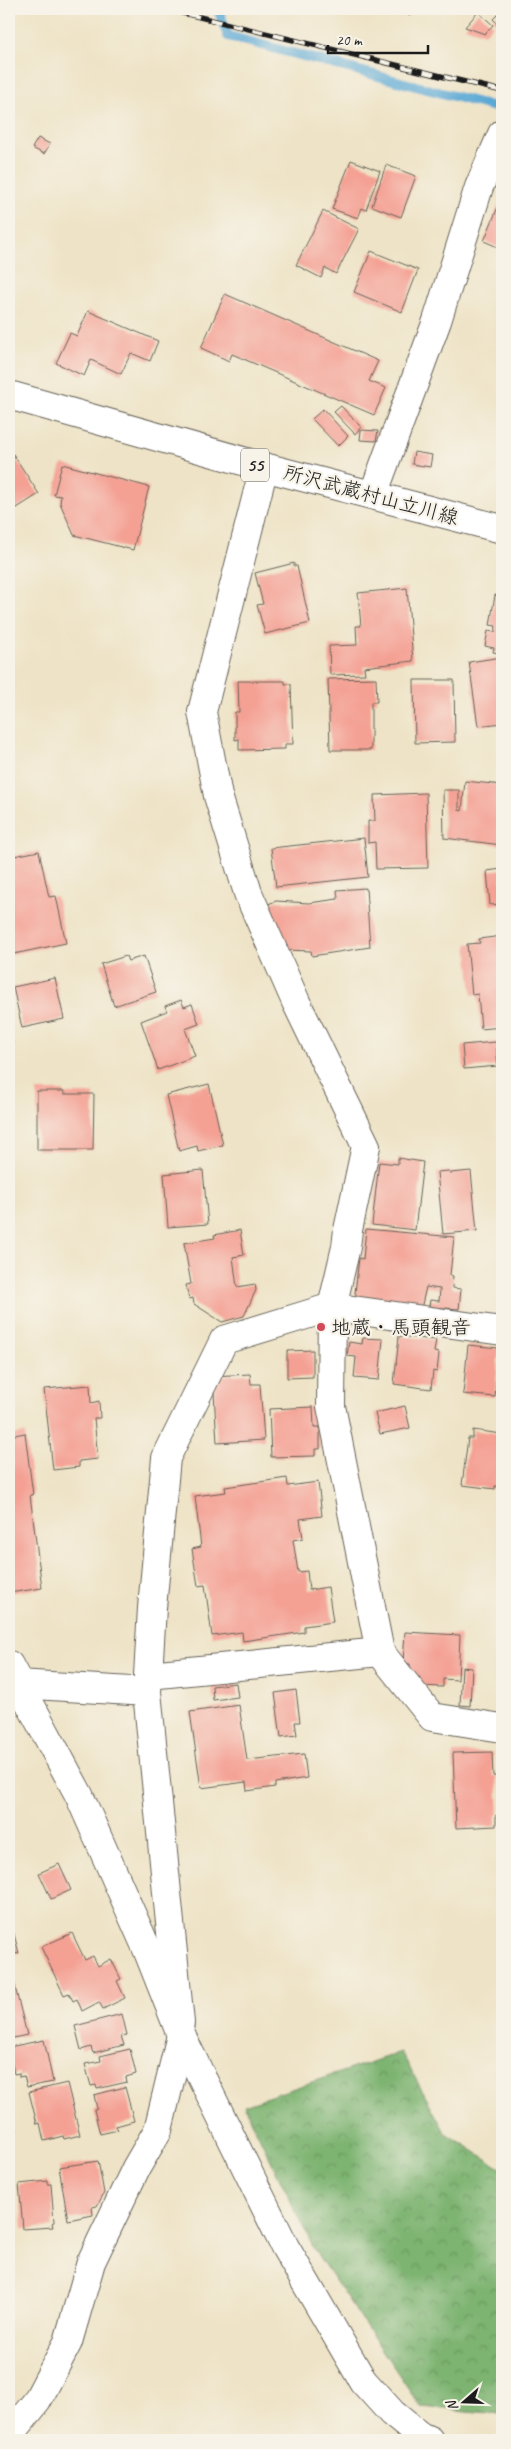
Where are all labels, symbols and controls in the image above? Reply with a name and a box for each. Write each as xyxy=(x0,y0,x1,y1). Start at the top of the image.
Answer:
scale bar xyxy=(328,22,428,54)
text: 20 m xyxy=(336,31,363,50)
road number: 55 xyxy=(241,448,269,482)
street label: 所沢武蔵村山立川線 xyxy=(281,460,461,530)
place label: 地蔵・馬頭観音 xyxy=(331,1315,471,1340)
marker: 地蔵・馬頭観音 xyxy=(315,1321,327,1333)
north arrow xyxy=(438,2376,488,2426)
text: N xyxy=(442,2397,462,2413)

